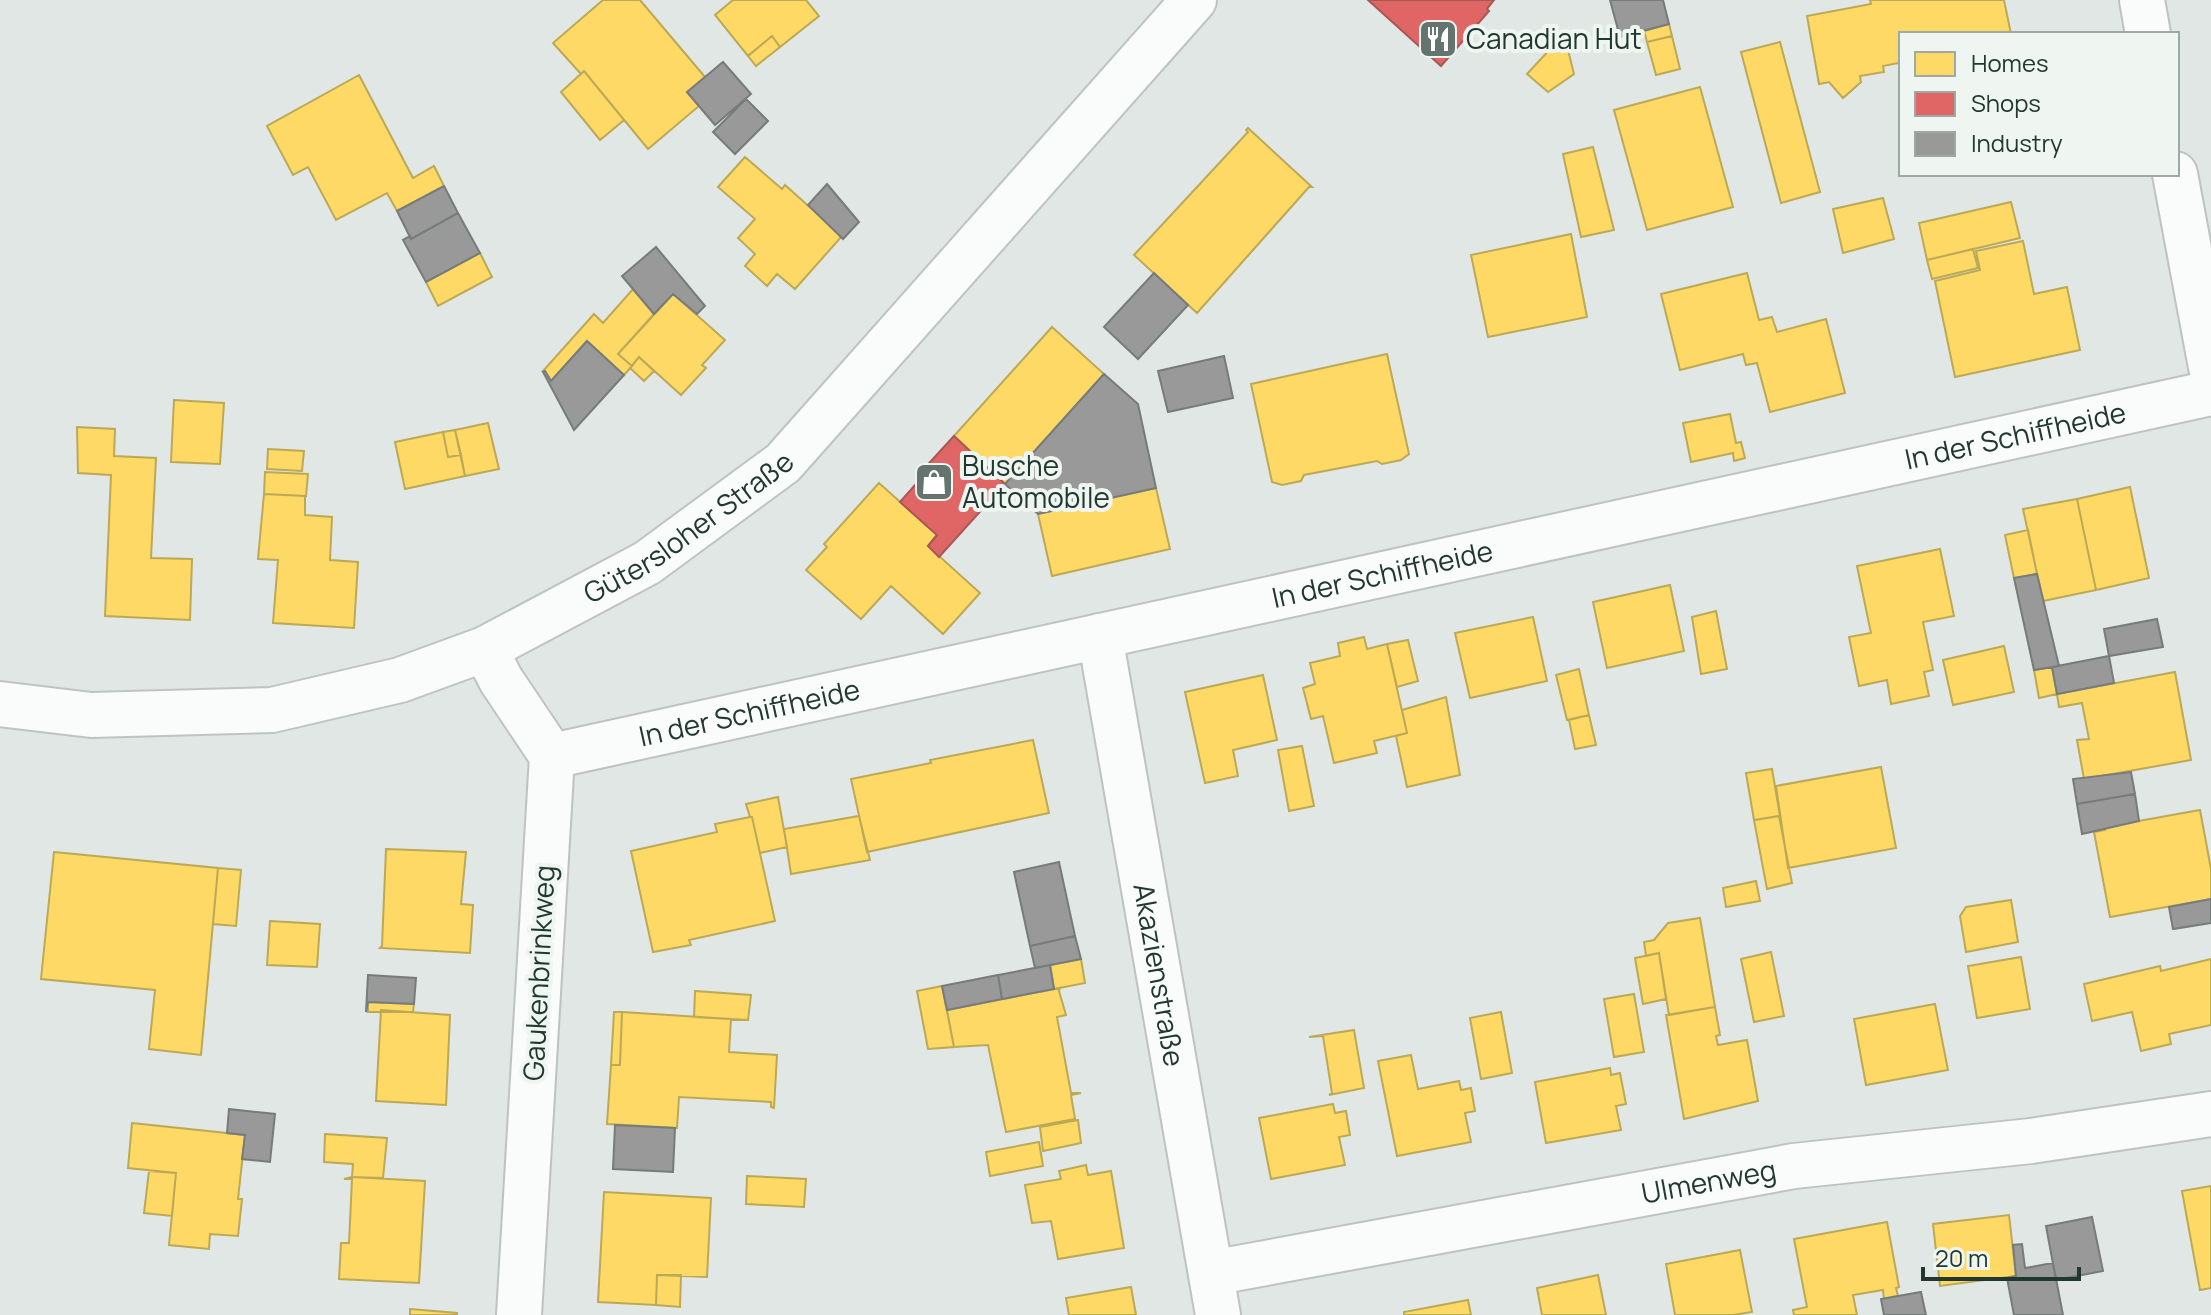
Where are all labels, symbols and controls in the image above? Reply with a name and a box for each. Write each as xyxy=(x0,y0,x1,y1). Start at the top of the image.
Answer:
restaurant icon: Canadian Hut xyxy=(1417,18,1459,60)
place label: Canadian Hut xyxy=(1466,19,1642,57)
legend xyxy=(1899,32,2179,176)
text: Homes xyxy=(1971,46,2049,79)
text: Shops xyxy=(1971,86,2041,119)
text: Industry xyxy=(1971,126,2063,159)
street label: In der Schiffheide xyxy=(1901,392,2129,477)
street label: Gütersloher Straße xyxy=(576,444,802,611)
place label: Busche Automobile xyxy=(962,446,1110,516)
shop icon: Busche Automobile xyxy=(913,461,955,503)
street label: In der Schiffheide xyxy=(1268,531,1496,616)
street label: In der Schiffheide xyxy=(635,669,863,754)
street label: Gaukenbrinkweg xyxy=(513,864,563,1082)
street label: Akazienstraße xyxy=(1125,880,1194,1069)
street label: Ulmenweg xyxy=(1638,1150,1779,1212)
scale bar xyxy=(1923,1231,2079,1281)
text: 20 m xyxy=(1935,1241,1988,1274)

